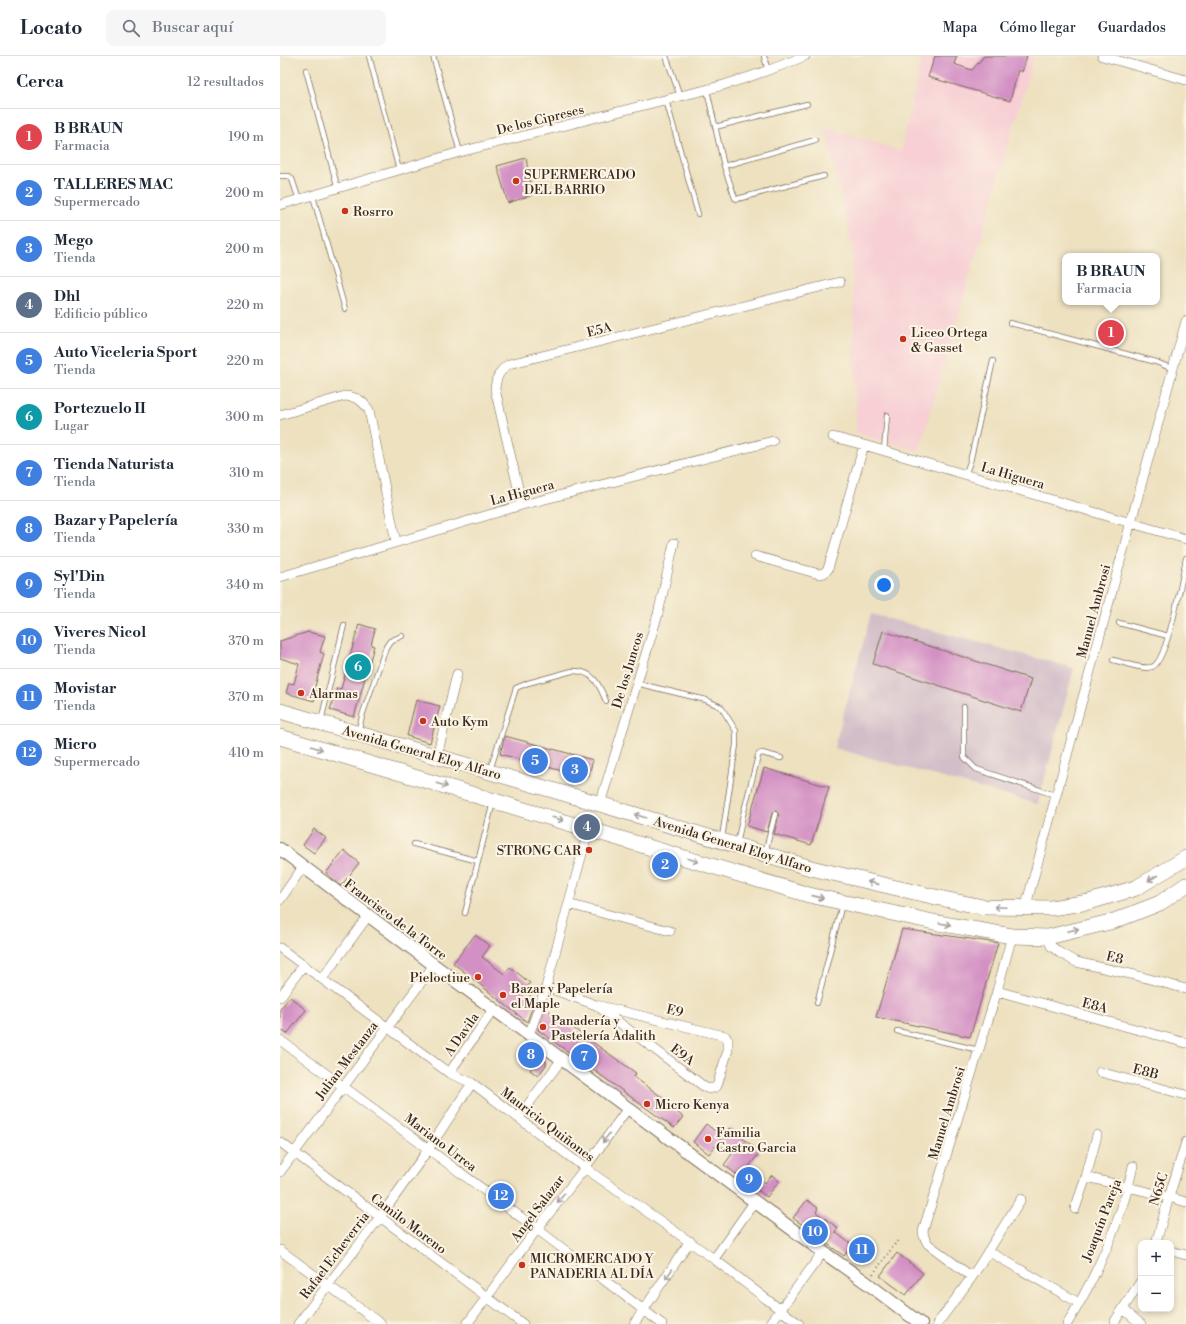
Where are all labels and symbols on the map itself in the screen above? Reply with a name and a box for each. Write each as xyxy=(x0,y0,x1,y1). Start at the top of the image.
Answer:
street label: De los Cipreses xyxy=(495,101,586,139)
place label: SUPERMERCADO DEL BARRIO xyxy=(524,167,636,198)
marker: SUPERMERCADO DEL BARRIO xyxy=(511,176,521,186)
place label: Rosrro xyxy=(353,204,394,220)
marker: Rosrro xyxy=(340,206,350,216)
pin: 1 xyxy=(1098,318,1124,348)
street label: E5A xyxy=(585,319,614,341)
place label: Liceo Ortega & Gasset xyxy=(911,325,988,356)
marker: Liceo Ortega & Gasset xyxy=(898,334,908,344)
street label: La Higuera xyxy=(979,459,1047,493)
street label: La Higuera xyxy=(489,477,556,509)
street label: Manuel Ambrosi xyxy=(1074,562,1114,660)
your location xyxy=(874,575,894,595)
street label: De los Juncos xyxy=(609,630,647,710)
pin: 6 xyxy=(345,652,371,682)
place label: Alarmas xyxy=(308,686,358,702)
marker: Alarmas xyxy=(296,688,306,698)
place label: Auto Kym xyxy=(430,714,489,730)
marker: Auto Kym xyxy=(418,716,428,726)
street label: Avenida General Eloy Alfaro xyxy=(339,722,503,783)
one-way arrow xyxy=(311,745,324,752)
pin: 5 xyxy=(522,746,548,776)
pin: 3 xyxy=(562,755,588,785)
one-way arrow xyxy=(435,782,448,789)
pin: 4 xyxy=(574,812,600,842)
one-way arrow xyxy=(634,812,647,819)
street label: Avenida General Eloy Alfaro xyxy=(651,813,814,877)
one-way arrow xyxy=(551,816,564,823)
place label: STRONG CAR xyxy=(497,843,582,859)
marker: STRONG CAR xyxy=(584,845,594,855)
pin: 2 xyxy=(652,850,678,880)
one-way arrow xyxy=(687,857,700,864)
one-way arrow xyxy=(1147,875,1159,883)
street label: Francisco de la Torre xyxy=(341,876,450,964)
one-way arrow xyxy=(866,878,879,886)
one-way arrow xyxy=(811,894,824,901)
one-way arrow xyxy=(994,904,1007,911)
one-way arrow xyxy=(938,920,951,928)
one-way arrow xyxy=(1067,926,1080,934)
street label: E8 xyxy=(1105,948,1125,968)
place label: Pieloctiue xyxy=(410,970,470,986)
marker: Pieloctiue xyxy=(473,972,483,982)
place label: Bazar y Papelería el Maple xyxy=(510,981,613,1012)
marker: Bazar y Papelería el Maple xyxy=(498,990,508,1000)
street label: E8A xyxy=(1080,995,1110,1017)
street label: E9 xyxy=(665,1001,685,1021)
street label: A Davila xyxy=(441,1009,483,1060)
place label: Panadería y Pastelería Adalith xyxy=(551,1013,656,1044)
street label: Julian Mestanza xyxy=(312,1018,382,1104)
marker: Panadería y Pastelería Adalith xyxy=(538,1022,548,1032)
pin: 8 xyxy=(518,1040,544,1070)
street label: E9A xyxy=(667,1041,698,1070)
pin: 7 xyxy=(571,1042,597,1072)
street label: E8B xyxy=(1131,1061,1160,1083)
street label: Manuel Ambrosi xyxy=(925,1065,969,1162)
street label: Mauricio Quiñones xyxy=(497,1084,598,1165)
place label: Micro Kenya xyxy=(655,1097,730,1113)
marker: Micro Kenya xyxy=(642,1099,652,1109)
street label: Mariano Urrea xyxy=(401,1110,480,1175)
place label: Familia Castro Garcia xyxy=(716,1125,797,1156)
one-way arrow xyxy=(602,1132,610,1143)
marker: Familia Castro Garcia xyxy=(703,1134,713,1144)
pin: 9 xyxy=(736,1165,762,1195)
street label: N65C xyxy=(1146,1171,1172,1208)
street label: Angel Salazar xyxy=(507,1172,568,1246)
street label: Joaquín Pareja xyxy=(1078,1176,1125,1265)
pin: 12 xyxy=(488,1181,514,1211)
street label: Camilo Moreno xyxy=(367,1190,450,1258)
one-way arrow xyxy=(556,1193,565,1204)
street label: Rafael Echeverria xyxy=(297,1208,373,1303)
pin: 10 xyxy=(802,1217,828,1247)
pin: 11 xyxy=(849,1235,875,1265)
place label: MICROMERCADO Y PANADERIA AL DÍA xyxy=(530,1251,655,1282)
marker: MICROMERCADO Y PANADERIA AL DÍA xyxy=(517,1260,527,1270)
one-way arrow xyxy=(665,1268,673,1279)

